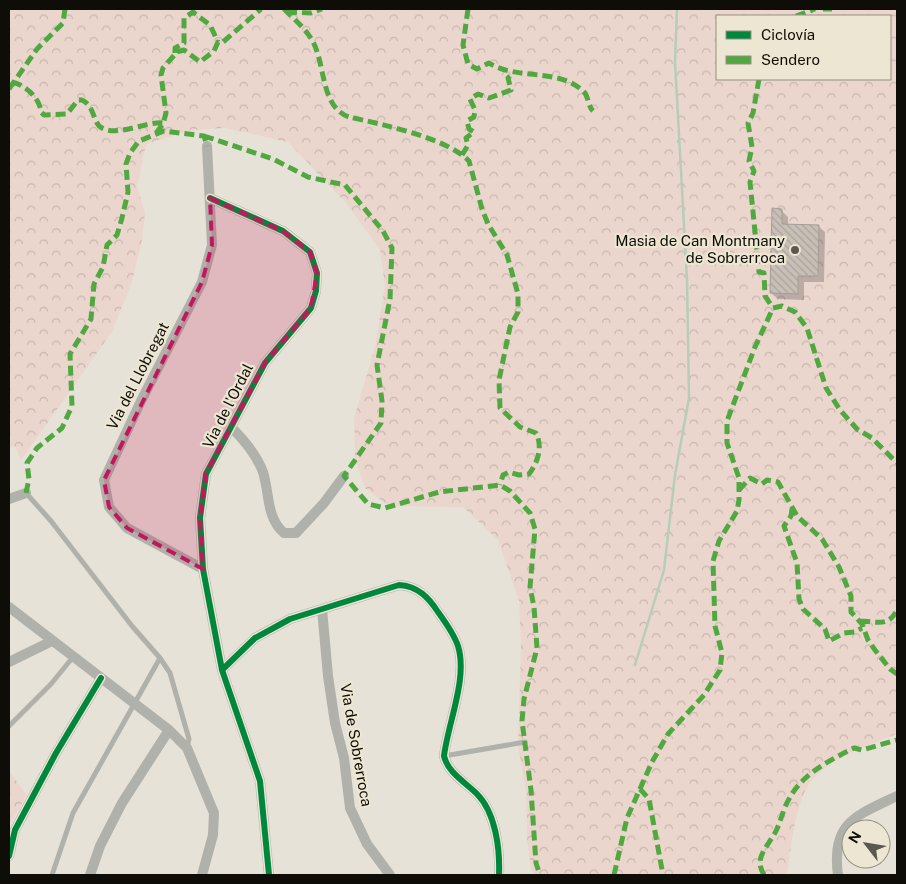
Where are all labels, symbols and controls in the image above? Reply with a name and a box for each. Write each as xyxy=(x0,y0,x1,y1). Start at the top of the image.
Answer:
legend xyxy=(716,15,891,80)
text: Ciclovía xyxy=(761,26,815,43)
text: Sendero xyxy=(761,51,820,68)
place label: Masia de Can Montmany de Sobrerroca xyxy=(615,232,785,266)
marker: Masia de Can Montmany de Sobrerroca xyxy=(789,244,801,256)
street label: Via del Llobregat xyxy=(103,319,172,432)
street label: Via de l'Ordal xyxy=(199,361,256,451)
street label: Via de Sobrerroca xyxy=(337,682,376,808)
north arrow xyxy=(841,819,891,869)
text: N xyxy=(845,828,865,846)

